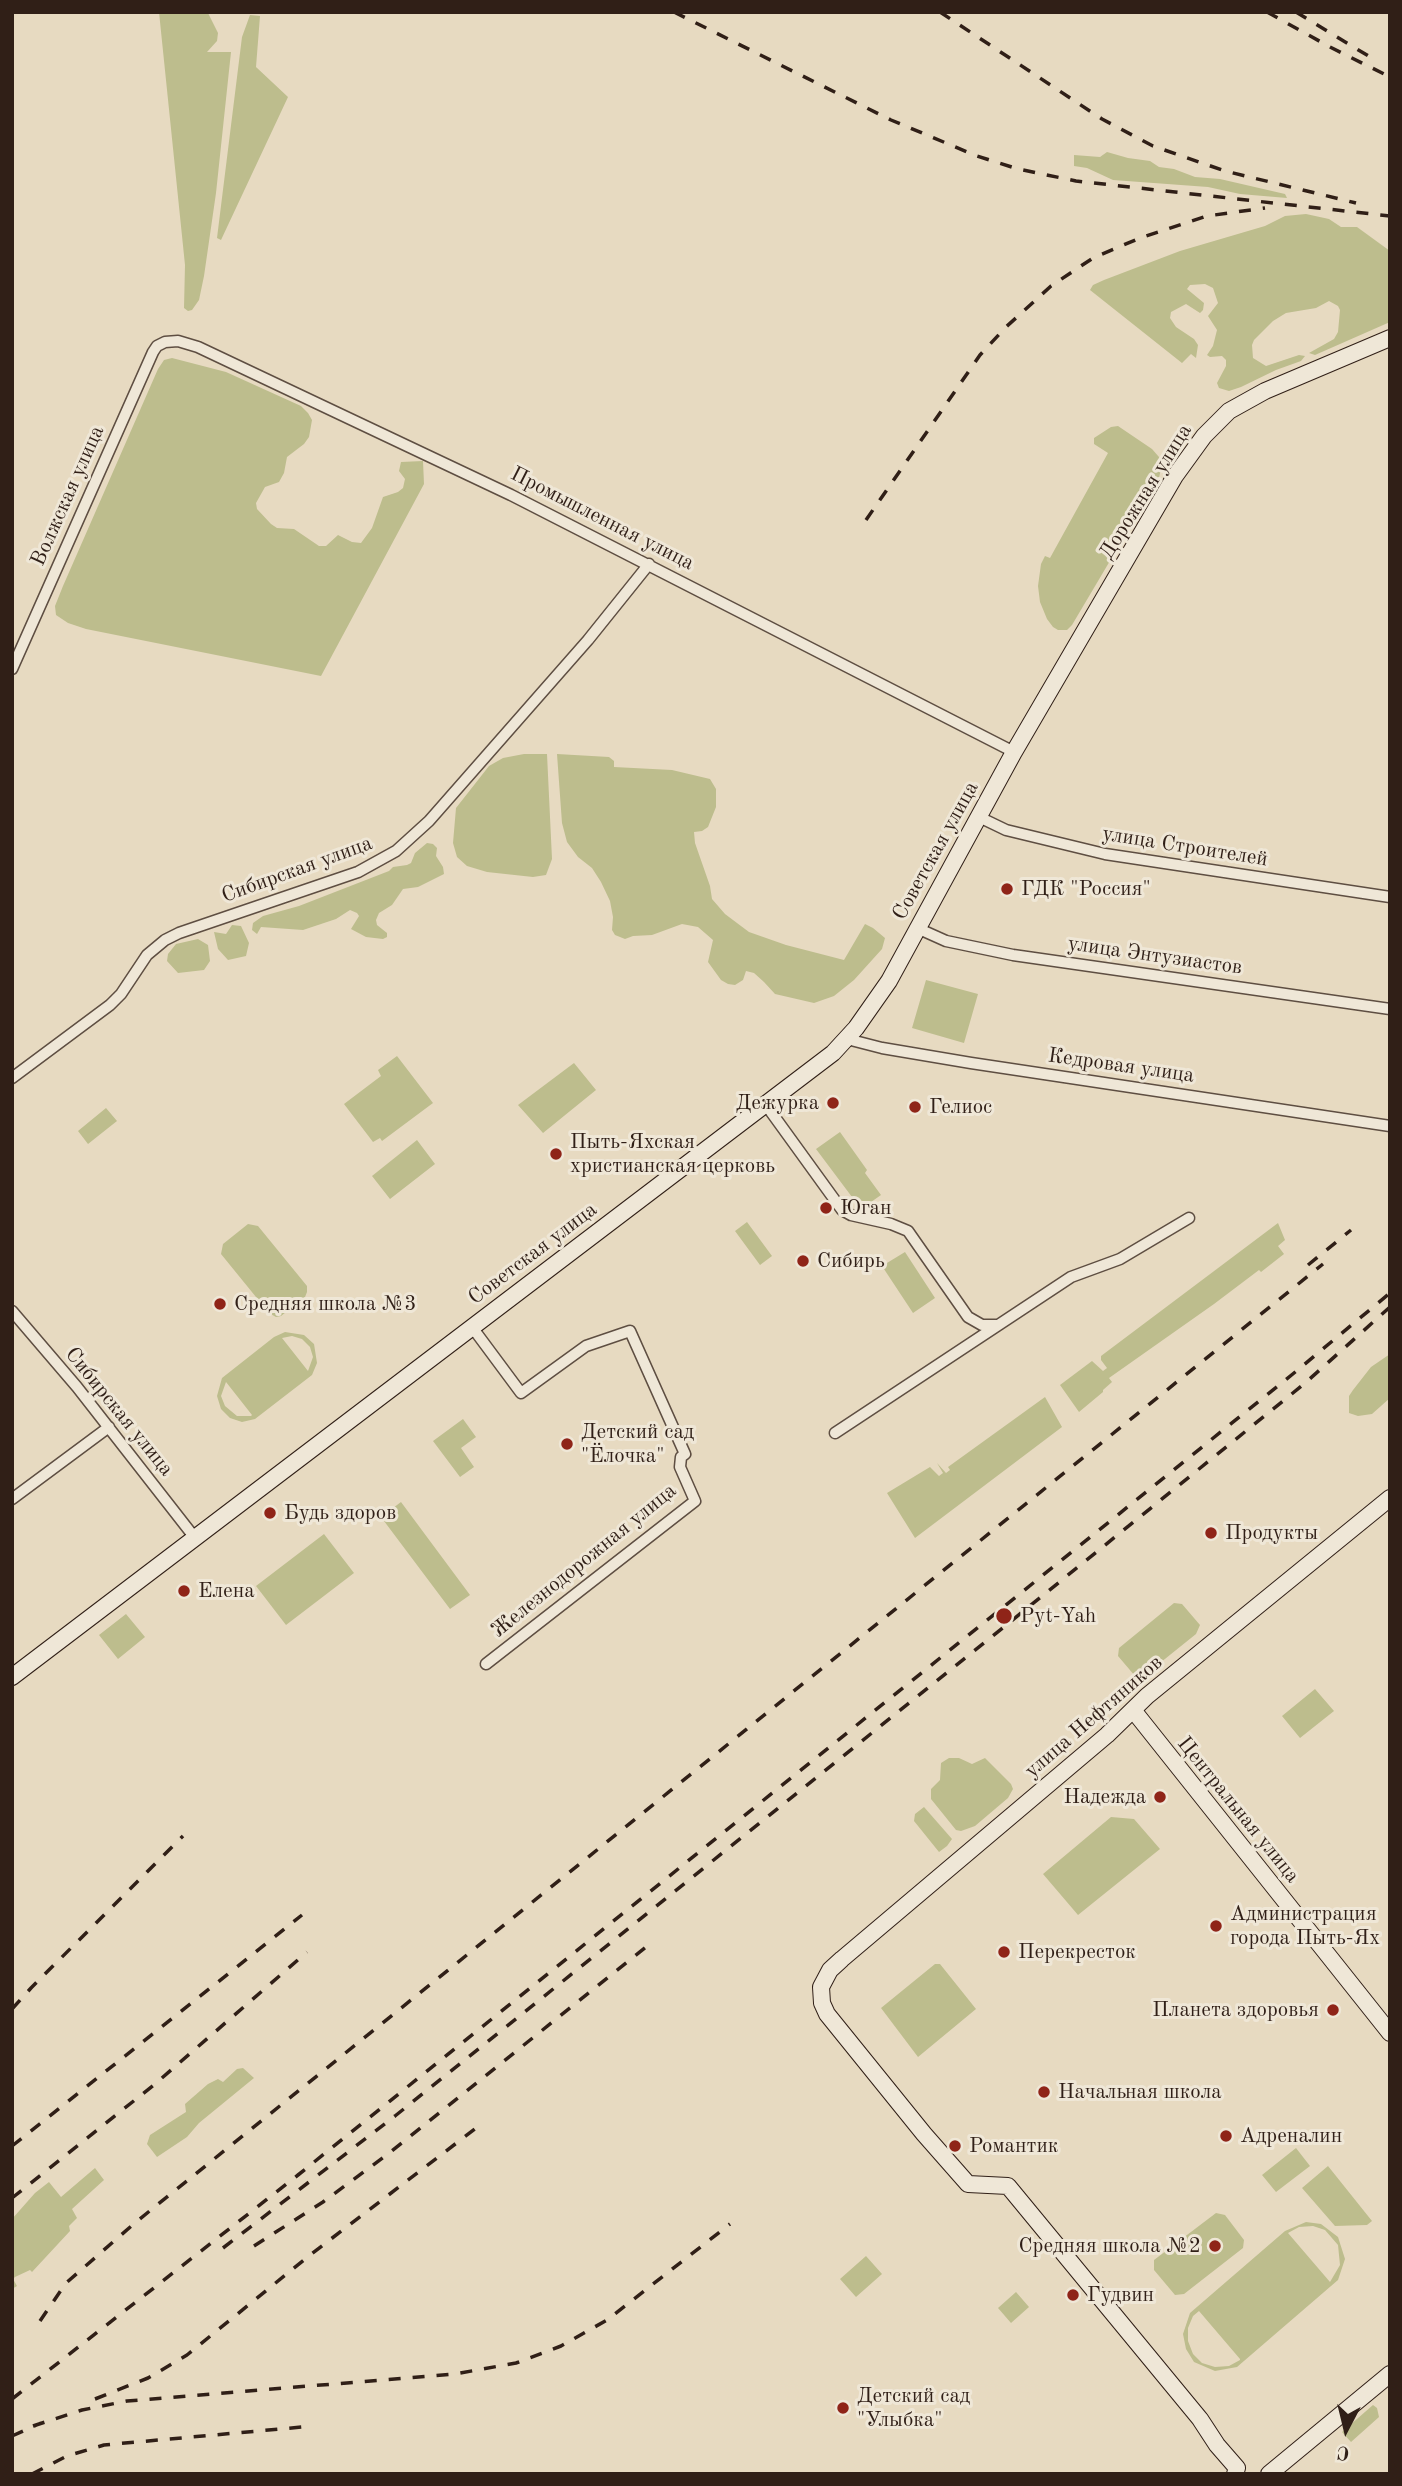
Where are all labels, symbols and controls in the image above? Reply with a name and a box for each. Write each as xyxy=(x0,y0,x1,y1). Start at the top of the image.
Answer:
street label: Дорожная улица xyxy=(1094,420,1198,564)
street label: Волжская улица xyxy=(26,422,110,570)
street label: Промышленная улица xyxy=(506,462,698,576)
street label: Советская улица xyxy=(887,777,985,925)
street label: улица Строителей xyxy=(1100,821,1270,873)
street label: Сибирская улица xyxy=(218,831,376,909)
place label: ГДК "Россия" xyxy=(1021,876,1151,902)
marker: ГДК "Россия" xyxy=(999,881,1015,897)
street label: улица Энтузиастов xyxy=(1066,931,1244,981)
street label: Кедровая улица xyxy=(1046,1043,1196,1089)
place label: Дежурка xyxy=(736,1090,819,1116)
place label: Гелиос xyxy=(929,1094,992,1120)
marker: Дежурка xyxy=(825,1095,841,1111)
marker: Гелиос xyxy=(907,1099,923,1115)
place label: Пыть-Яхская христианская церковь xyxy=(570,1129,775,1179)
marker: Пыть-Яхская христианская церковь xyxy=(548,1146,564,1162)
place label: Юган xyxy=(840,1195,891,1221)
street label: Советская улица xyxy=(464,1197,602,1311)
marker: Юган xyxy=(818,1200,834,1216)
place label: Сибирь xyxy=(817,1248,885,1274)
marker: Сибирь xyxy=(795,1253,811,1269)
place label: Средняя школа №3 xyxy=(234,1291,417,1317)
marker: Средняя школа №3 xyxy=(212,1296,228,1312)
street label: Сибирская улица xyxy=(59,1342,179,1482)
place label: Детский сад "Ёлочка" xyxy=(581,1419,694,1469)
marker: Детский сад "Ёлочка" xyxy=(559,1436,575,1452)
street label: Железнодорожная улица xyxy=(486,1479,682,1643)
place label: Будь здоров xyxy=(284,1500,396,1526)
marker: Будь здоров xyxy=(262,1505,278,1521)
place label: Продукты xyxy=(1225,1520,1318,1546)
marker: Продукты xyxy=(1203,1525,1219,1541)
place label: Елена xyxy=(198,1578,255,1604)
marker: Елена xyxy=(176,1583,192,1599)
place label: Pyt-Yah xyxy=(1020,1603,1096,1629)
marker: Pyt-Yah xyxy=(994,1606,1014,1626)
street label: улица Нефтяников xyxy=(1020,1650,1168,1784)
street label: Центральная улица xyxy=(1171,1732,1305,1888)
place label: Надежда xyxy=(1063,1784,1146,1810)
marker: Надежда xyxy=(1152,1789,1168,1805)
place label: Администрация города Пыть-Ях xyxy=(1230,1901,1380,1951)
marker: Администрация города Пыть-Ях xyxy=(1208,1918,1224,1934)
place label: Перекресток xyxy=(1018,1939,1136,1965)
marker: Перекресток xyxy=(996,1944,1012,1960)
place label: Планета здоровья xyxy=(1152,1997,1319,2023)
marker: Планета здоровья xyxy=(1325,2002,1341,2018)
place label: Начальная школа xyxy=(1058,2079,1222,2105)
marker: Начальная школа xyxy=(1036,2084,1052,2100)
place label: Адреналин xyxy=(1240,2123,1342,2149)
marker: Адреналин xyxy=(1218,2128,1234,2144)
place label: Романтик xyxy=(969,2133,1058,2159)
marker: Романтик xyxy=(947,2138,963,2154)
place label: Средняя школа №2 xyxy=(1018,2233,1201,2259)
marker: Средняя школа №2 xyxy=(1207,2238,1223,2254)
place label: Гудвин xyxy=(1087,2282,1154,2308)
marker: Гудвин xyxy=(1065,2287,1081,2303)
place label: Детский сад "Улыбка" xyxy=(857,2383,970,2433)
north arrow xyxy=(1311,2395,1381,2465)
marker: Детский сад "Улыбка" xyxy=(835,2400,851,2416)
text: С xyxy=(1336,2441,1351,2462)

